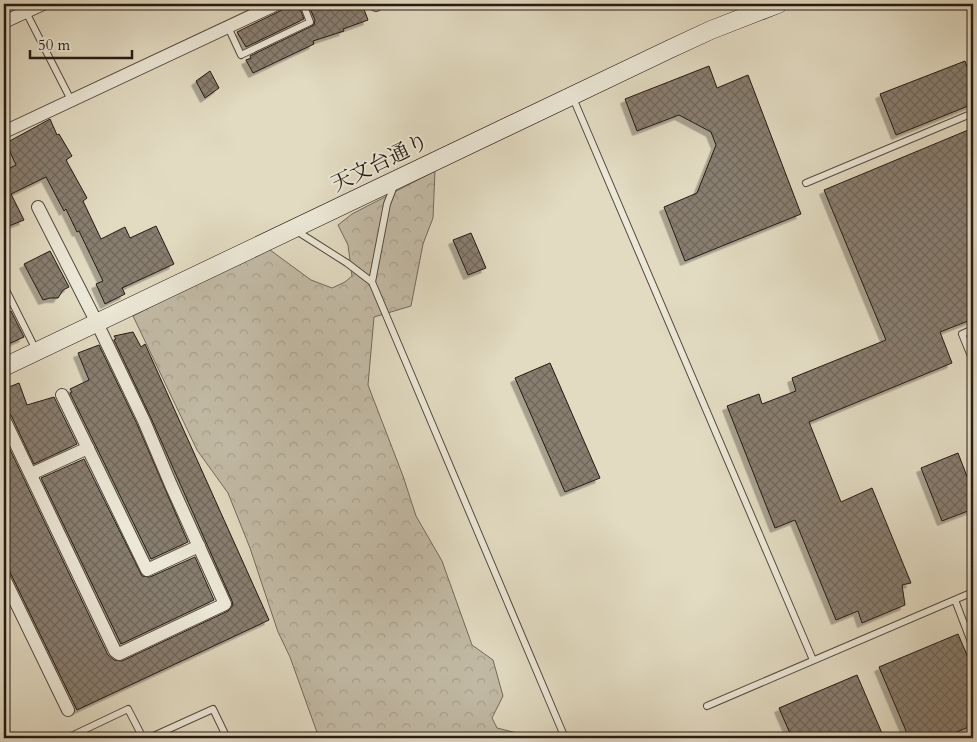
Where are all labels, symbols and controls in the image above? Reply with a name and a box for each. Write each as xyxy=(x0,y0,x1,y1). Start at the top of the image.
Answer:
scale bar xyxy=(30,28,132,60)
text: 50 m xyxy=(38,35,70,55)
street label: 天文台通り xyxy=(326,127,434,199)

